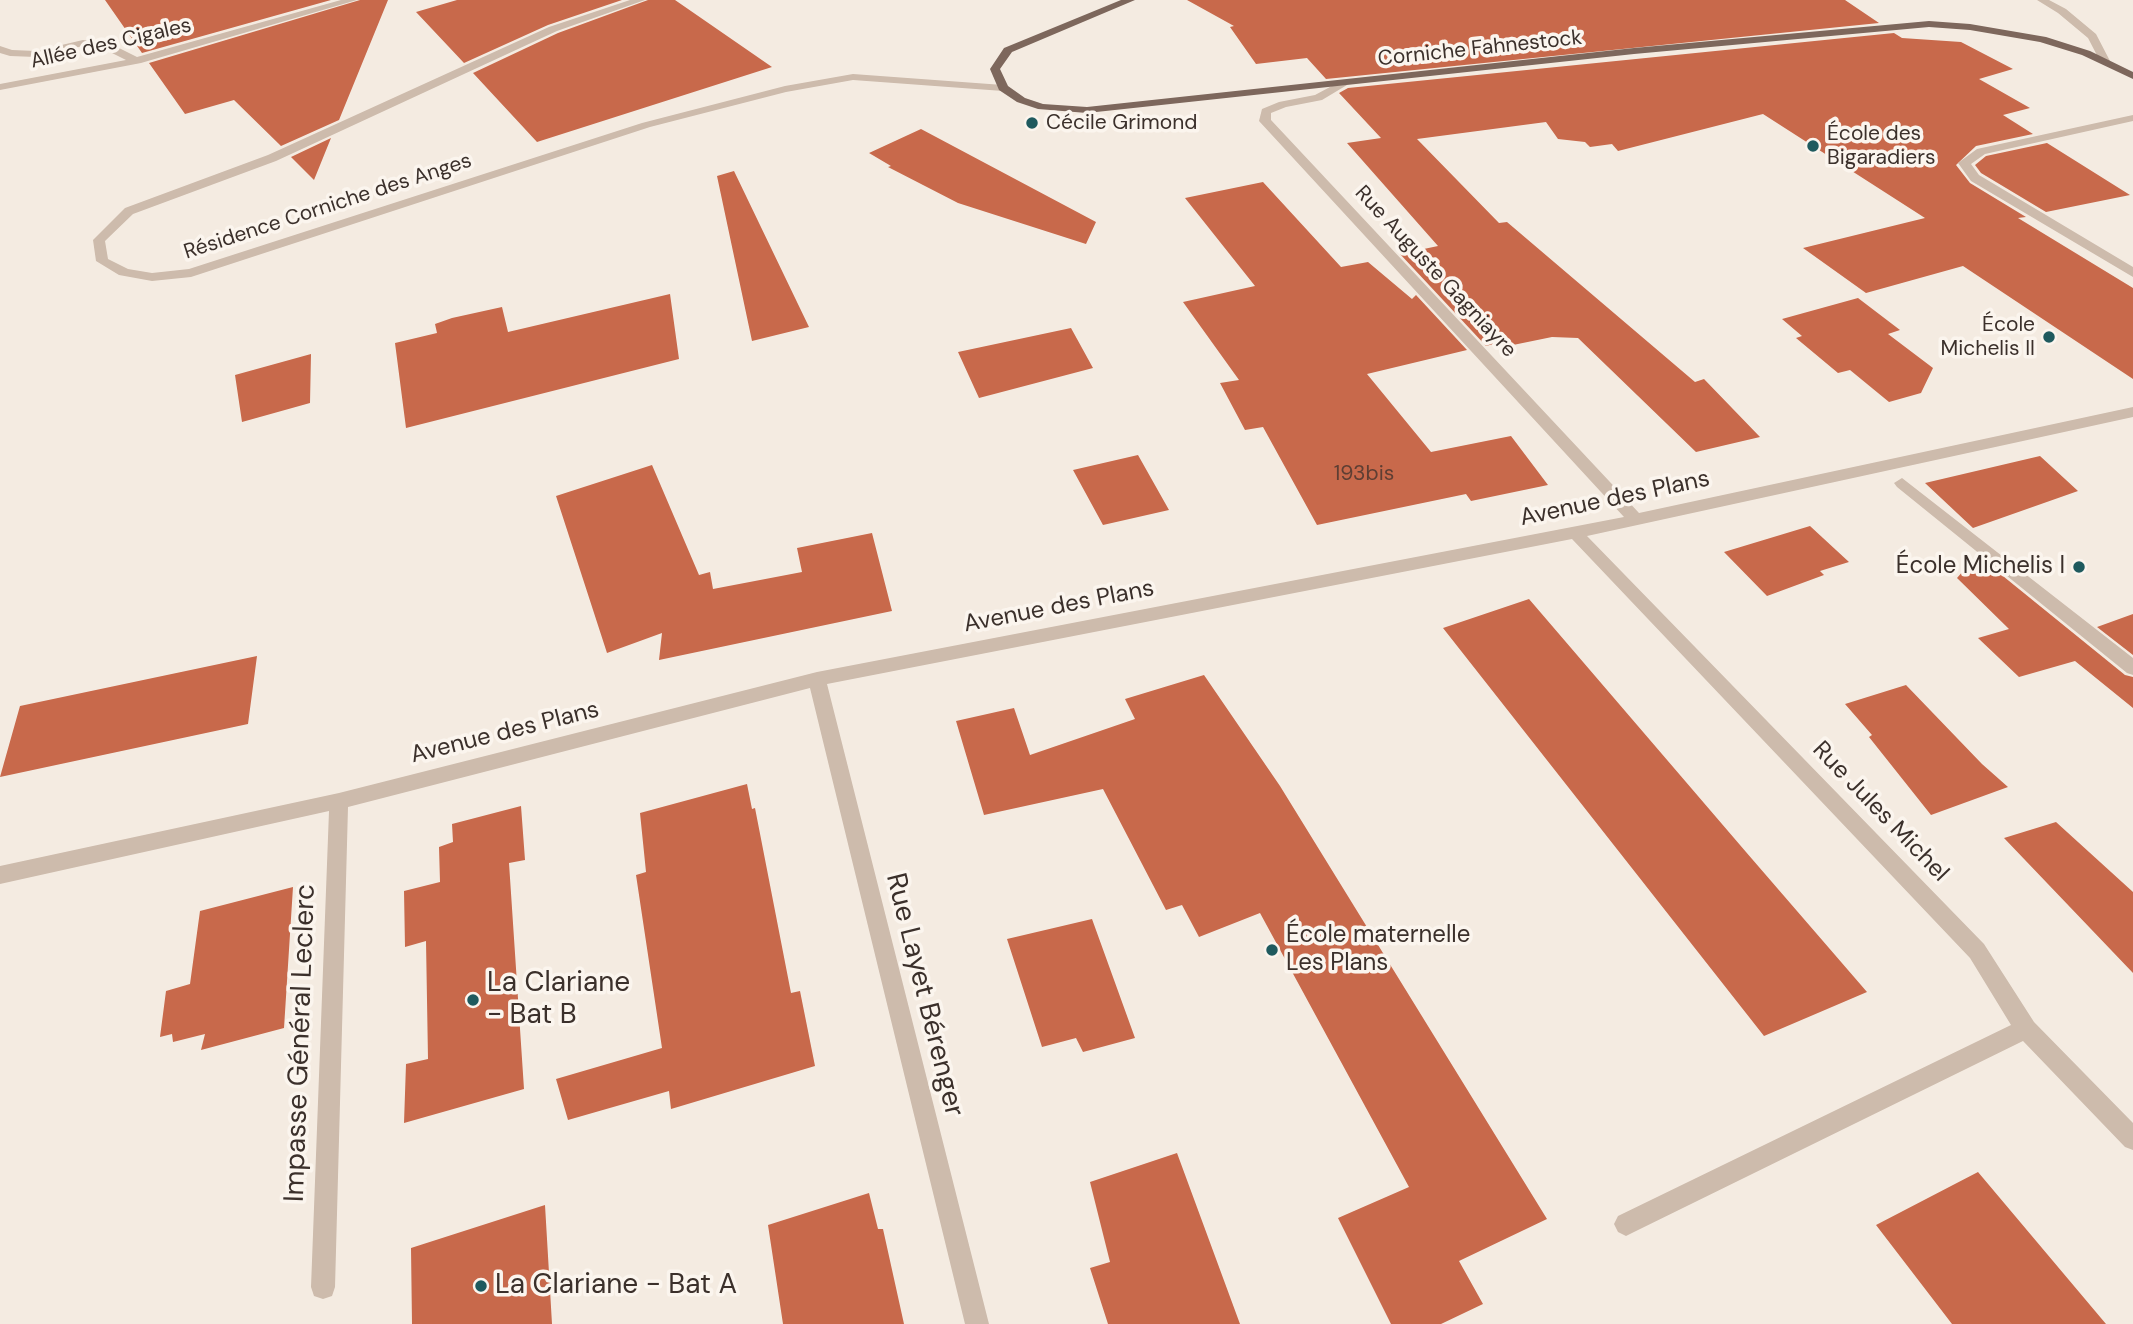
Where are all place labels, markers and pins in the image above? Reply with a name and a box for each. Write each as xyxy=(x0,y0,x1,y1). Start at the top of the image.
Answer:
place label: Cécile Grimond xyxy=(1046,110,1197,136)
marker: Cécile Grimond xyxy=(1024,115,1040,131)
place label: École des Bigaradiers xyxy=(1827,121,1935,171)
marker: École des Bigaradiers xyxy=(1805,138,1821,154)
place label: École Michelis II xyxy=(1941,312,2035,362)
marker: École Michelis II xyxy=(2041,329,2057,345)
place label: École Michelis I xyxy=(1896,553,2065,581)
marker: École Michelis I xyxy=(2071,559,2087,575)
place label: École maternelle Les Plans xyxy=(1286,922,1470,978)
marker: École maternelle Les Plans xyxy=(1264,942,1280,958)
place label: La Clariane - Bat B xyxy=(487,967,630,1033)
marker: La Clariane - Bat B xyxy=(465,992,481,1008)
place label: La Clariane - Bat A xyxy=(495,1269,737,1303)
marker: La Clariane - Bat A xyxy=(473,1278,489,1294)

